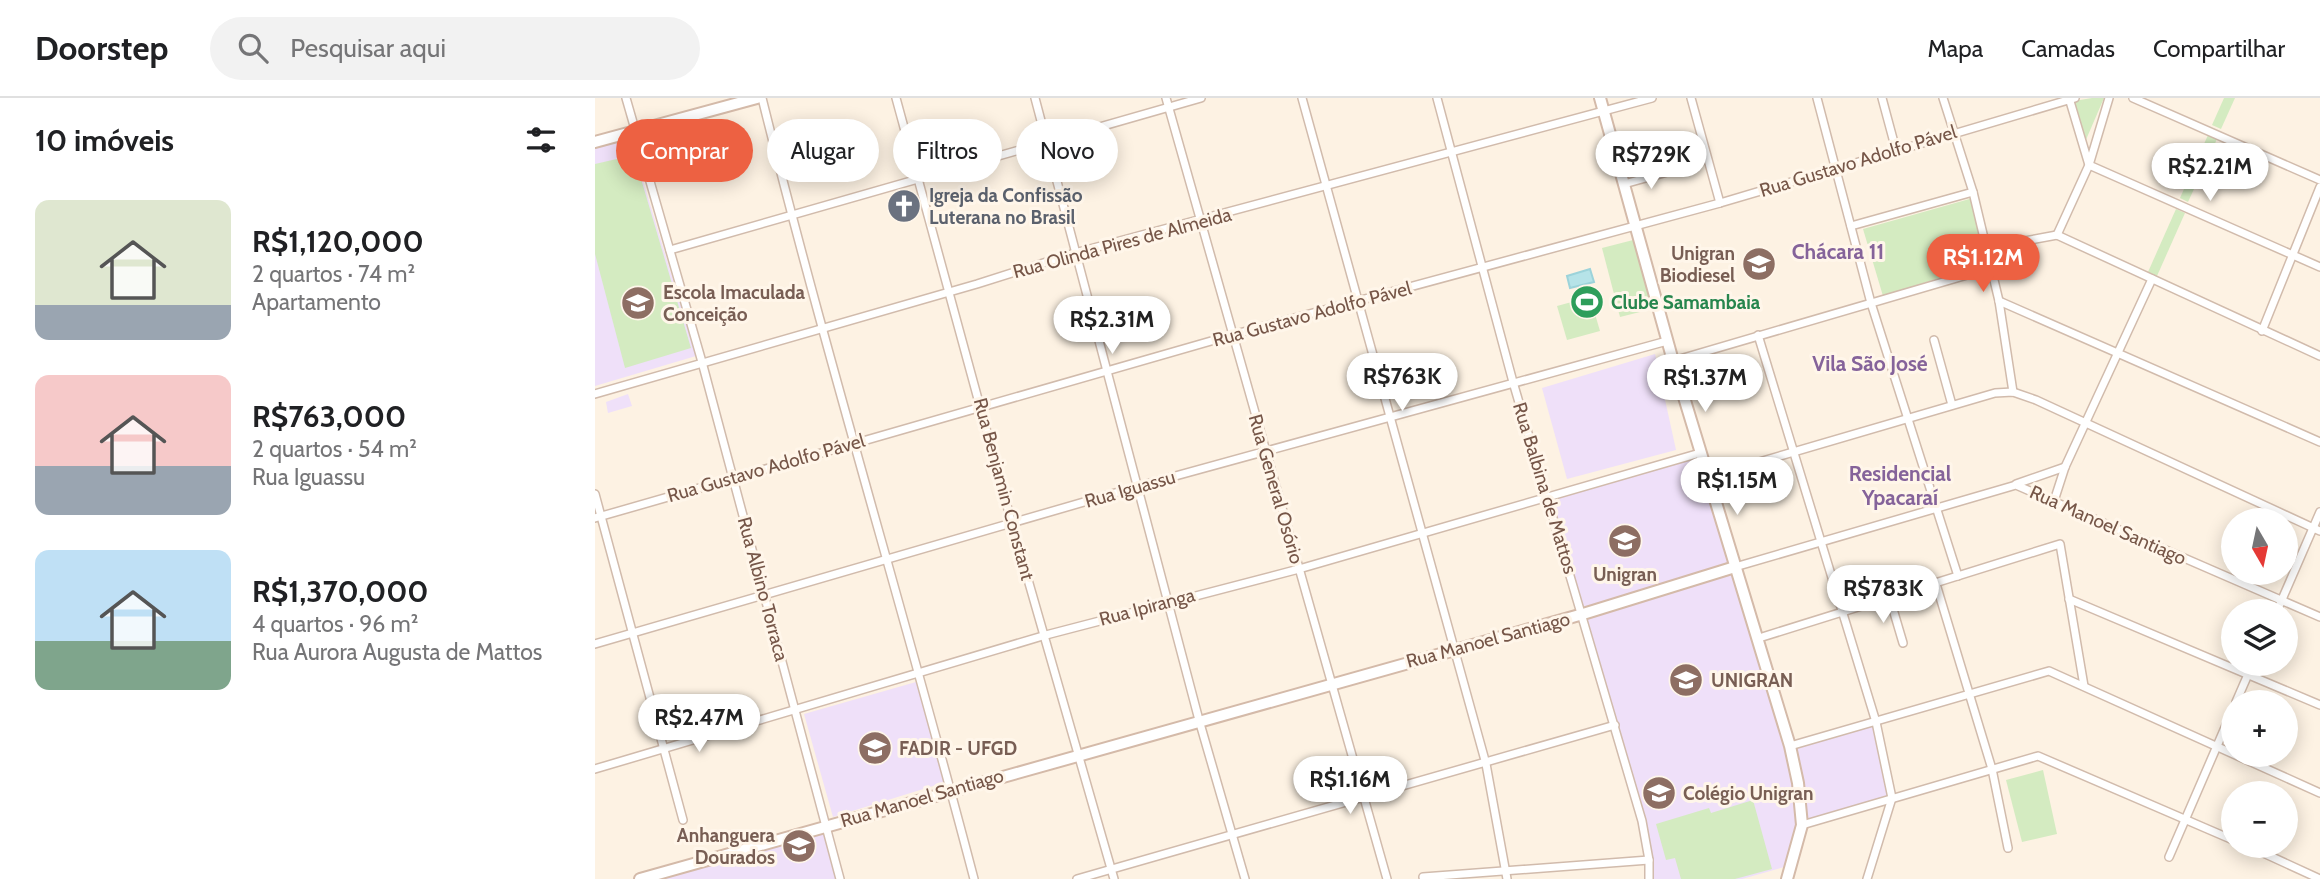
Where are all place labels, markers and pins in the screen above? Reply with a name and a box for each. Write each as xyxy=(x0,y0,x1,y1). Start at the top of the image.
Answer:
pin: R$729K xyxy=(1594,132,1708,191)
pin: R$2.21M xyxy=(2145,144,2275,203)
place label: Igreja da Confissão Luterana no Brasil xyxy=(929,184,1083,229)
church icon: Igreja da Confissão Luterana no Brasil xyxy=(885,187,923,225)
pin: R$1.12M xyxy=(1918,234,2048,294)
place label: Unigran Biodiesel xyxy=(1660,242,1735,287)
school or university icon: Unigran Biodiesel xyxy=(1740,245,1778,283)
place label: Escola Imaculada Conceição xyxy=(663,281,806,326)
sports icon: Clube Samambaia xyxy=(1568,283,1606,321)
school or university icon: Escola Imaculada Conceição xyxy=(619,284,657,322)
place label: Clube Samambaia xyxy=(1611,291,1761,314)
pin: R$2.31M xyxy=(1047,296,1177,356)
pin: R$763K xyxy=(1345,354,1459,413)
pin: R$1.37M xyxy=(1640,354,1770,414)
pin: R$1.15M xyxy=(1672,458,1802,517)
school or university icon: Unigran xyxy=(1606,522,1644,560)
place label: Unigran xyxy=(1593,563,1657,586)
pin: R$783K xyxy=(1826,566,1940,625)
school or university icon: UNIGRAN xyxy=(1667,661,1705,699)
place label: UNIGRAN xyxy=(1711,669,1793,692)
pin: R$2.47M xyxy=(634,694,764,754)
school or university icon: FADIR - UFGD xyxy=(856,729,894,767)
place label: FADIR - UFGD xyxy=(899,737,1017,760)
pin: R$1.16M xyxy=(1285,756,1415,816)
school or university icon: Colégio Unigran xyxy=(1640,774,1678,812)
place label: Colégio Unigran xyxy=(1683,782,1814,805)
place label: Anhanguera Dourados xyxy=(677,824,776,869)
school or university icon: Anhanguera Dourados xyxy=(780,827,818,865)

